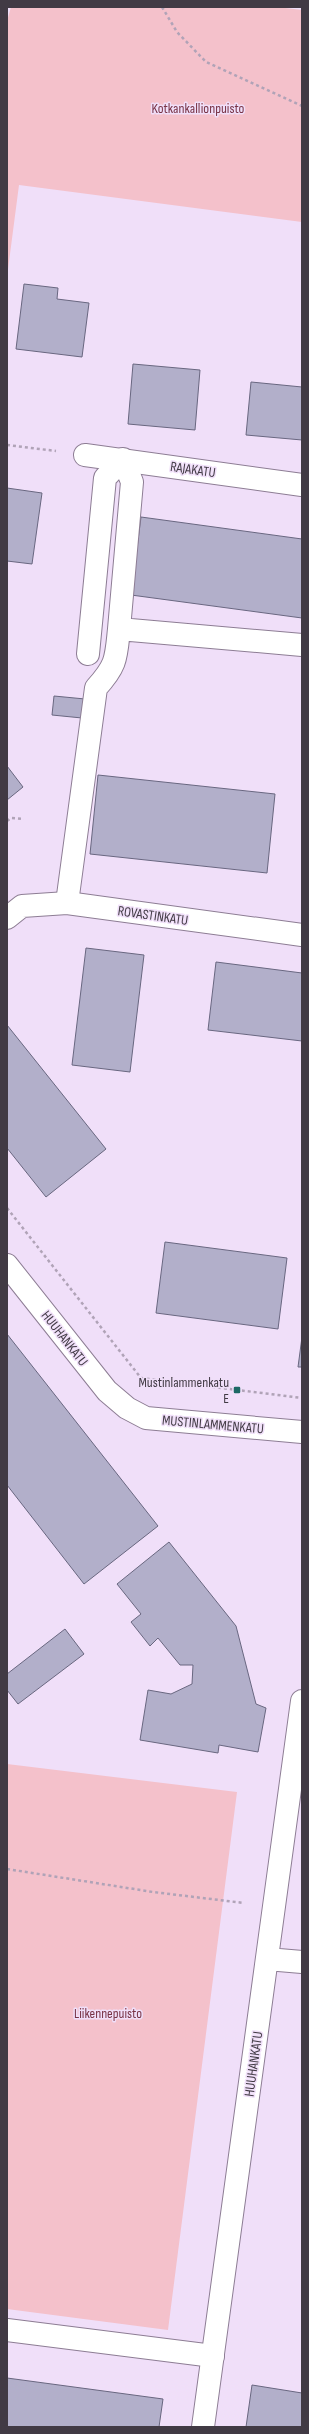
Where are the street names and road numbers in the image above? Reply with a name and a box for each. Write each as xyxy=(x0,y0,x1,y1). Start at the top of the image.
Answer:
street label: RAJAKATU xyxy=(169,458,217,481)
street label: ROVASTINKATU xyxy=(117,902,189,929)
street label: HUUHANKATU xyxy=(38,1307,92,1369)
street label: MUSTINLAMMENKATU xyxy=(161,1412,265,1437)
street label: HUUHANKATU xyxy=(241,2030,266,2098)

